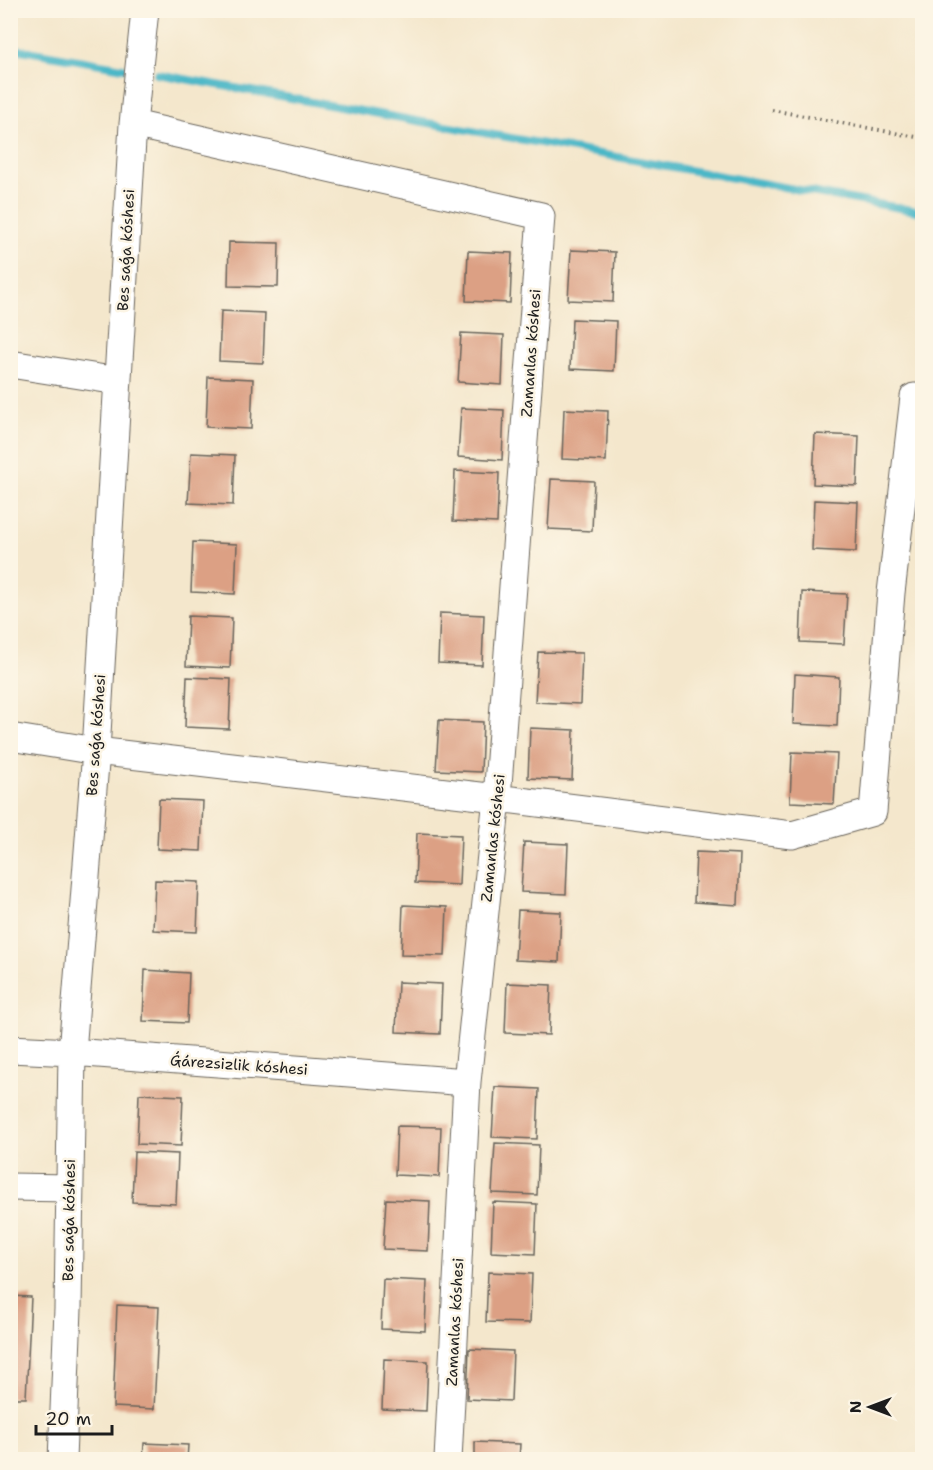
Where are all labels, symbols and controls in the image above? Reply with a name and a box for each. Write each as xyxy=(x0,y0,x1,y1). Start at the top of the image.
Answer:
street label: Bes saǵa kóshesi xyxy=(113,188,139,312)
street label: Zamanlas kóshesi xyxy=(517,288,545,418)
street label: Bes saǵa kóshesi xyxy=(82,673,110,797)
street label: Zamanlas kóshesi xyxy=(476,773,510,903)
street label: Ǵárezsizlik kóshesi xyxy=(169,1049,309,1080)
street label: Bes saǵa kóshesi xyxy=(58,1159,80,1281)
street label: Zamanlas kóshesi xyxy=(442,1257,468,1387)
north arrow xyxy=(840,1377,900,1437)
scale bar xyxy=(36,1398,112,1436)
text: N xyxy=(845,1401,866,1413)
text: 20 m xyxy=(45,1407,91,1431)

